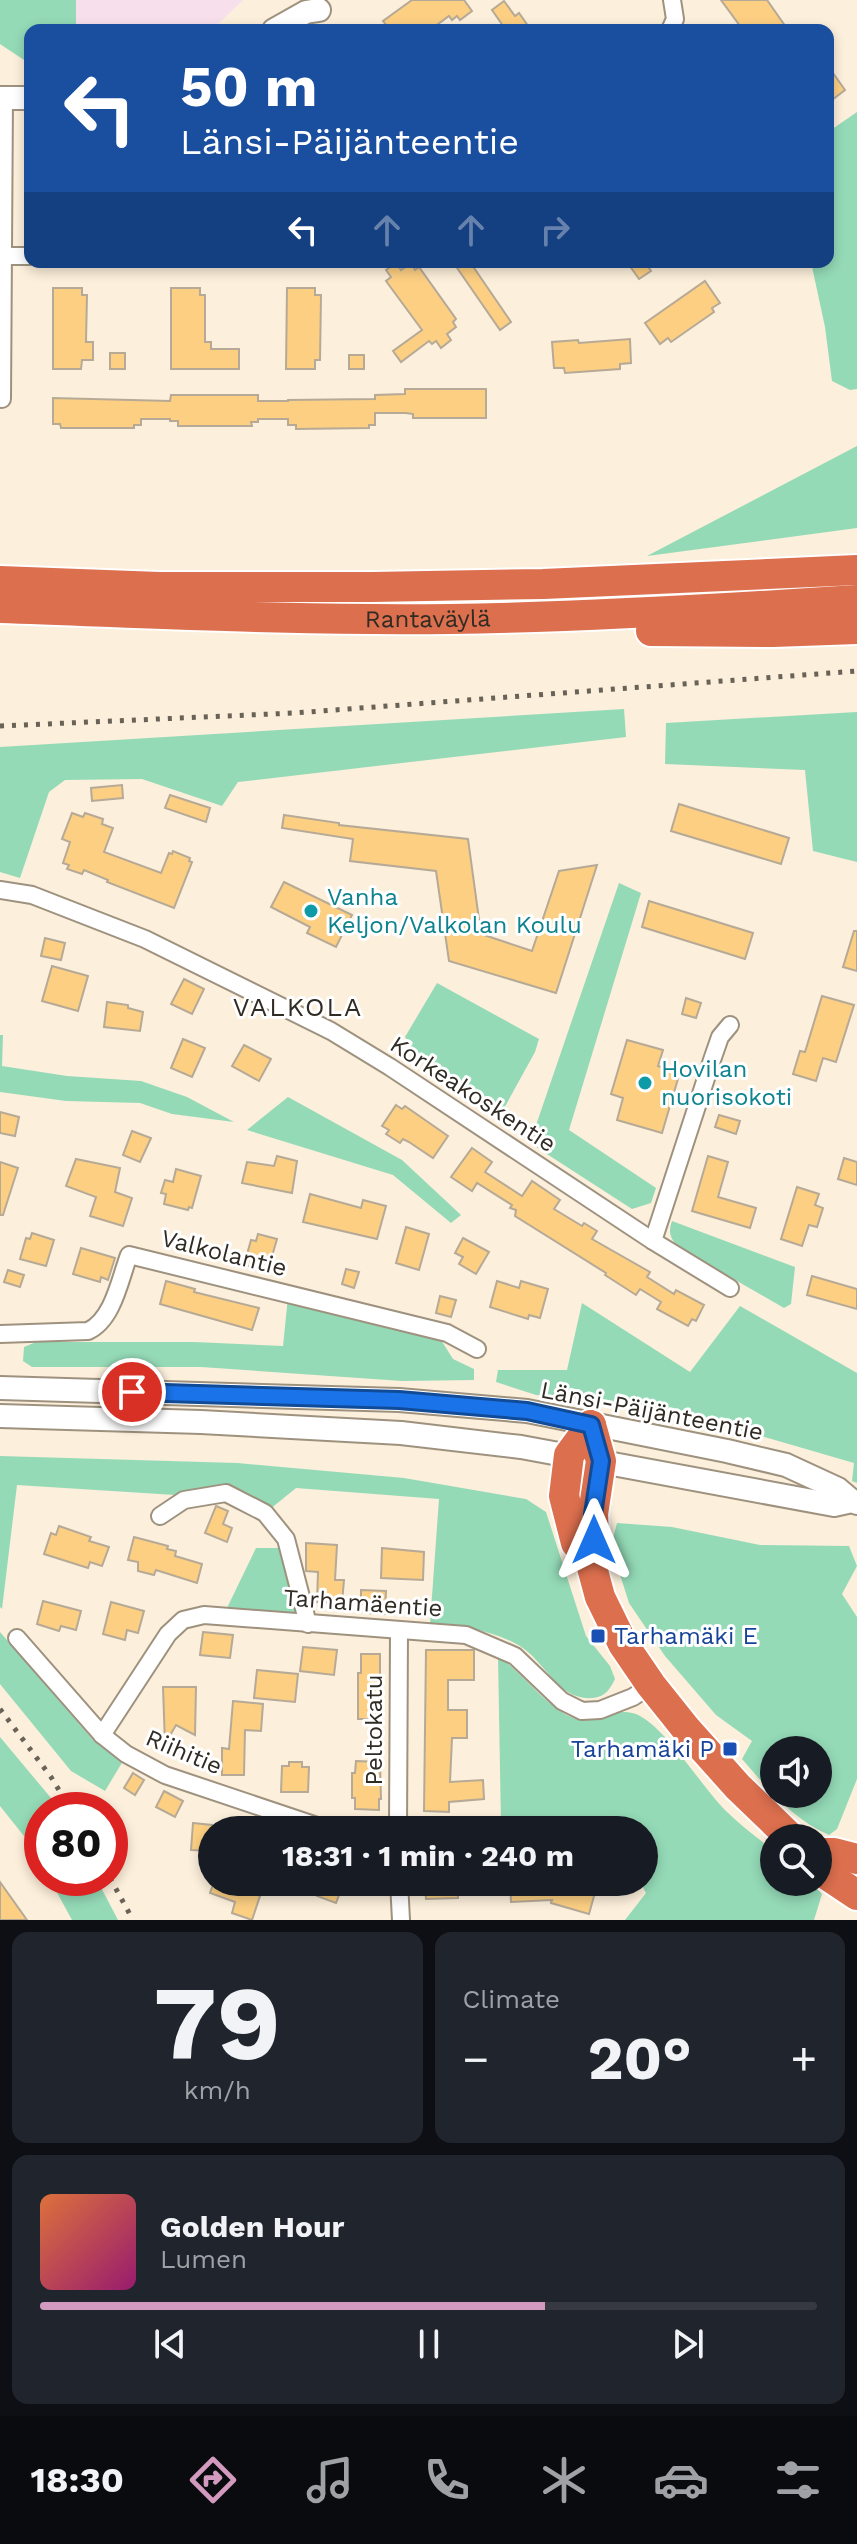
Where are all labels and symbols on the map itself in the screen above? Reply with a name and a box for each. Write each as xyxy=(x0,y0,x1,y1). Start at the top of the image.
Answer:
street label: Rantaväylä xyxy=(365,604,491,633)
place label: Vanha Keljon/Valkolan Koulu xyxy=(327,883,582,939)
marker: Vanha Keljon/Valkolan Koulu xyxy=(302,902,320,920)
district label: VALKOLA xyxy=(233,992,363,1022)
street label: Korkeakoskentie xyxy=(385,1030,561,1158)
place label: Hovilan nuorisokoti xyxy=(661,1055,792,1111)
marker: Hovilan nuorisokoti xyxy=(636,1074,654,1092)
street label: Valkolantie xyxy=(158,1224,290,1282)
pin xyxy=(98,1358,166,1426)
street label: Länsi-Päijänteentie xyxy=(538,1376,766,1446)
position arrow xyxy=(552,1498,636,1582)
street label: Tarhamäentie xyxy=(283,1583,443,1623)
place label: Tarhamäki E xyxy=(614,1622,758,1650)
marker: Tarhamäki E xyxy=(589,1627,607,1645)
street label: Peltokatu xyxy=(360,1675,388,1785)
street label: Riihitie xyxy=(142,1723,226,1781)
place label: Tarhamäki P xyxy=(571,1735,714,1763)
marker: Tarhamäki P xyxy=(721,1740,739,1758)
speed limit sign: 80 xyxy=(24,1792,128,1896)

